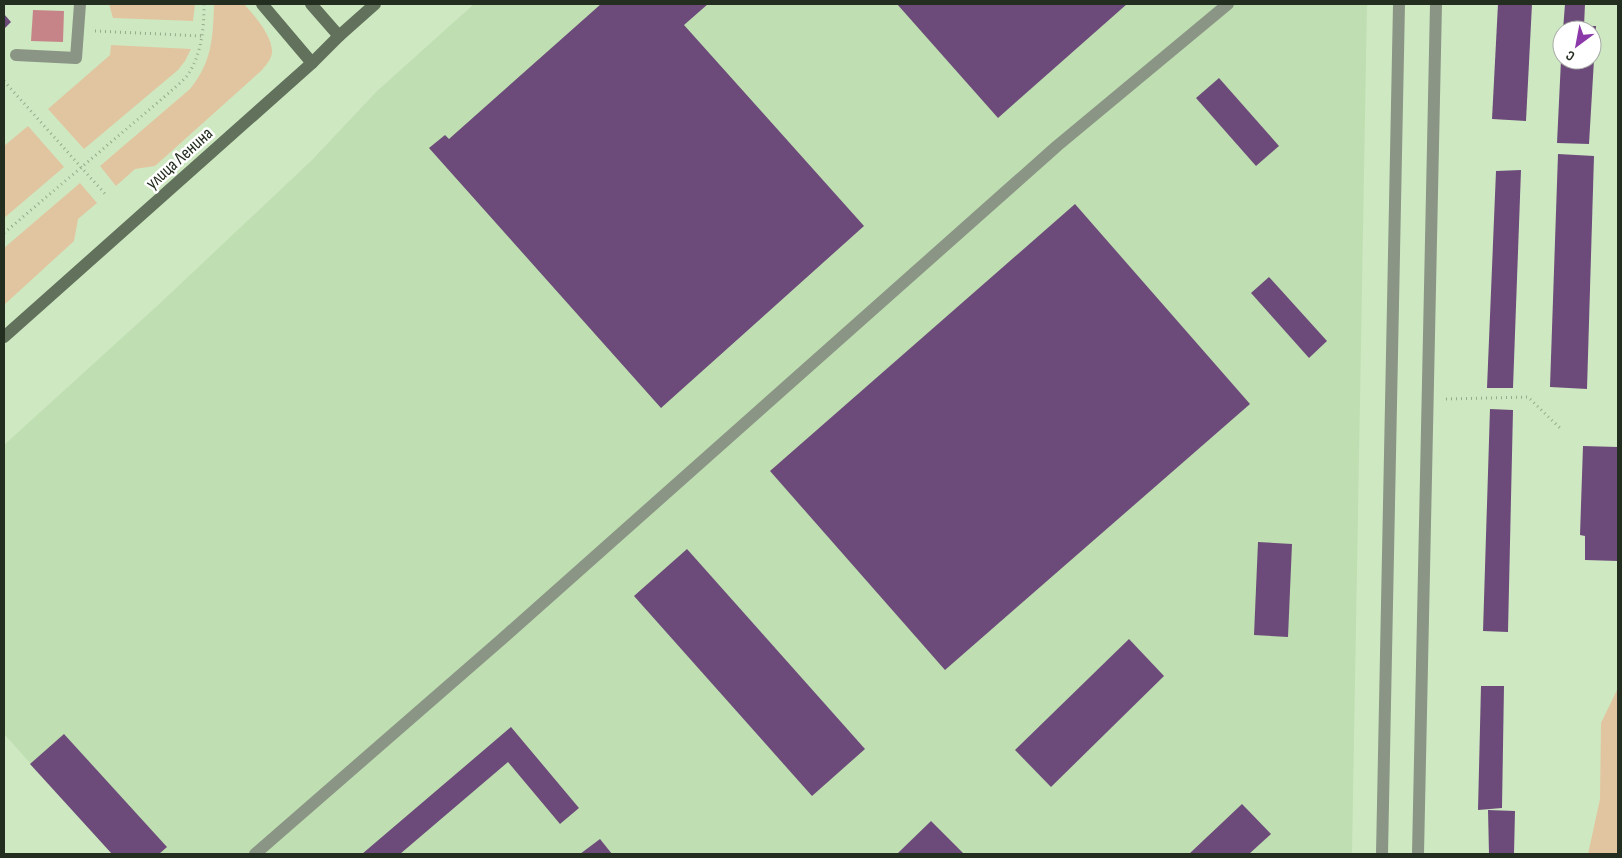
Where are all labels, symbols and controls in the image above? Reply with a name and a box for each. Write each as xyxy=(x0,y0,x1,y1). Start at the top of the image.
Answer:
north arrow xyxy=(1552,20,1602,70)
text: С xyxy=(1563,46,1578,65)
street label: улица Ленина xyxy=(142,123,217,194)

